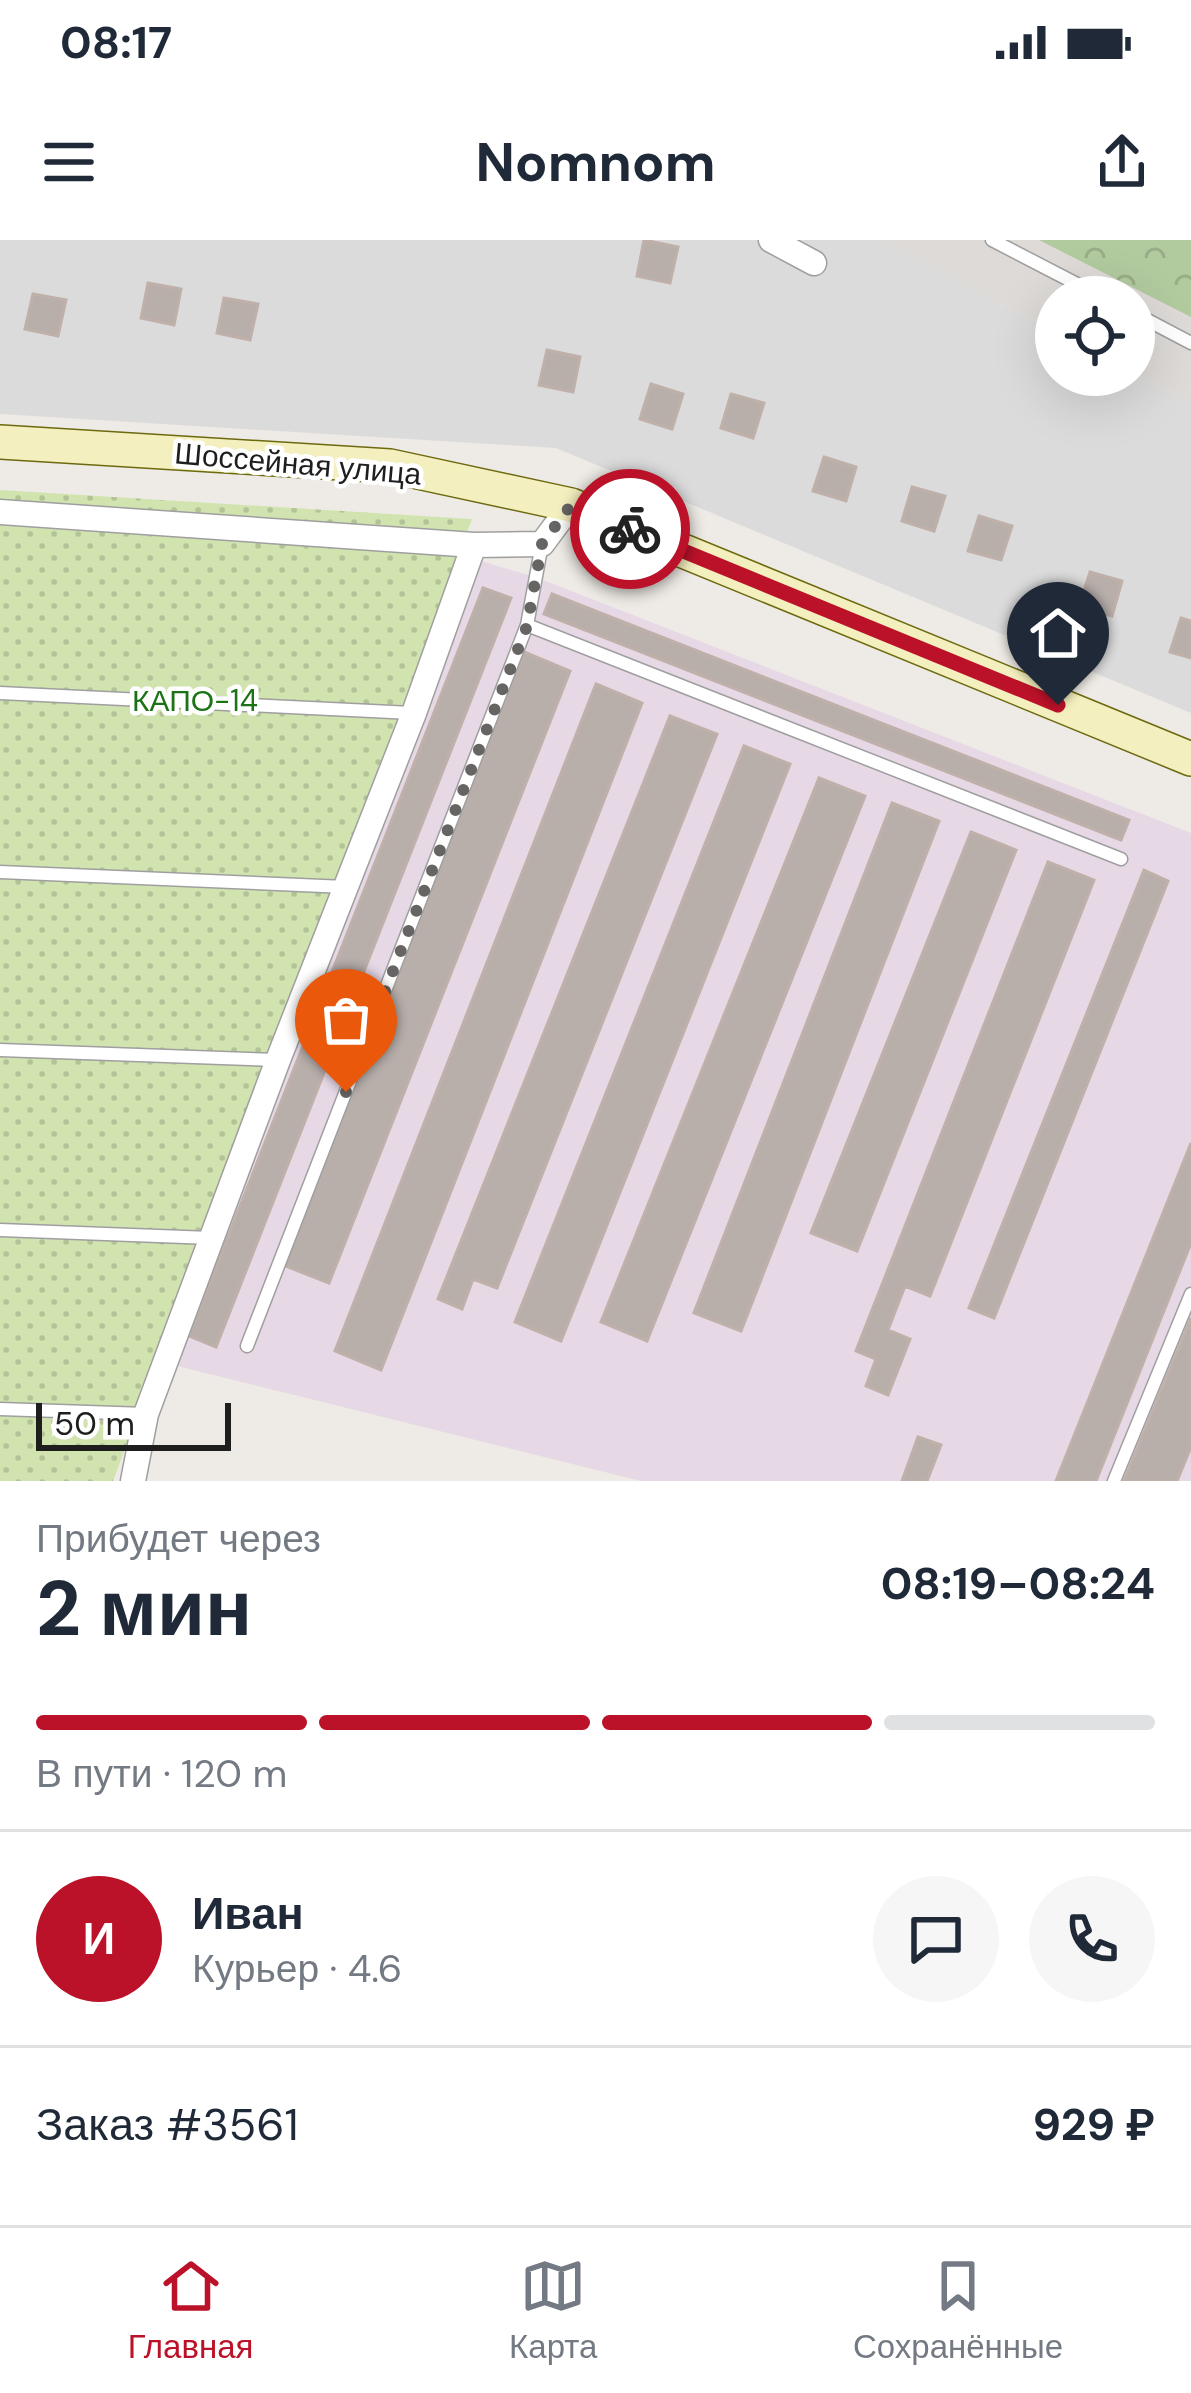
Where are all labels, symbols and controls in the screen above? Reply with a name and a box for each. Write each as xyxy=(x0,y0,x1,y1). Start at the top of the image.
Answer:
text: 08:17 xyxy=(60,13,172,72)
text: Nomnom xyxy=(475,127,716,198)
icon: menu xyxy=(36,129,102,195)
icon: share xyxy=(1089,129,1155,195)
map controls xyxy=(1035,276,1155,396)
button: locate xyxy=(1035,276,1155,396)
street label: Шоссейная улица xyxy=(173,433,423,494)
courier xyxy=(570,469,690,589)
icon: bike xyxy=(597,496,663,562)
pin xyxy=(1007,582,1109,705)
icon: home xyxy=(1025,600,1091,666)
park label: КАПО-14 xyxy=(132,681,258,720)
pin xyxy=(295,969,397,1092)
icon: bag xyxy=(313,987,379,1053)
scale bar xyxy=(36,1397,231,1450)
text: 50 m xyxy=(54,1402,135,1445)
text: Прибудет через xyxy=(36,1513,321,1564)
text: 08:19–08:24 xyxy=(881,1554,1155,1613)
text: 2 мин xyxy=(36,1558,252,1659)
text: В пути · 120 m xyxy=(36,1748,287,1799)
button: chat xyxy=(873,1876,999,2002)
button: phone xyxy=(1029,1876,1155,2002)
text: Иван xyxy=(192,1884,304,1943)
text: И xyxy=(83,1909,115,1968)
text: Курьер · 4.6 xyxy=(192,1943,402,1994)
text: Заказ #3561 xyxy=(36,2095,299,2154)
text: 929 ₽ xyxy=(1032,2095,1155,2154)
tab: Главная xyxy=(128,2253,253,2368)
tab: Карта xyxy=(509,2253,597,2368)
tab: Сохранённые xyxy=(853,2253,1063,2368)

